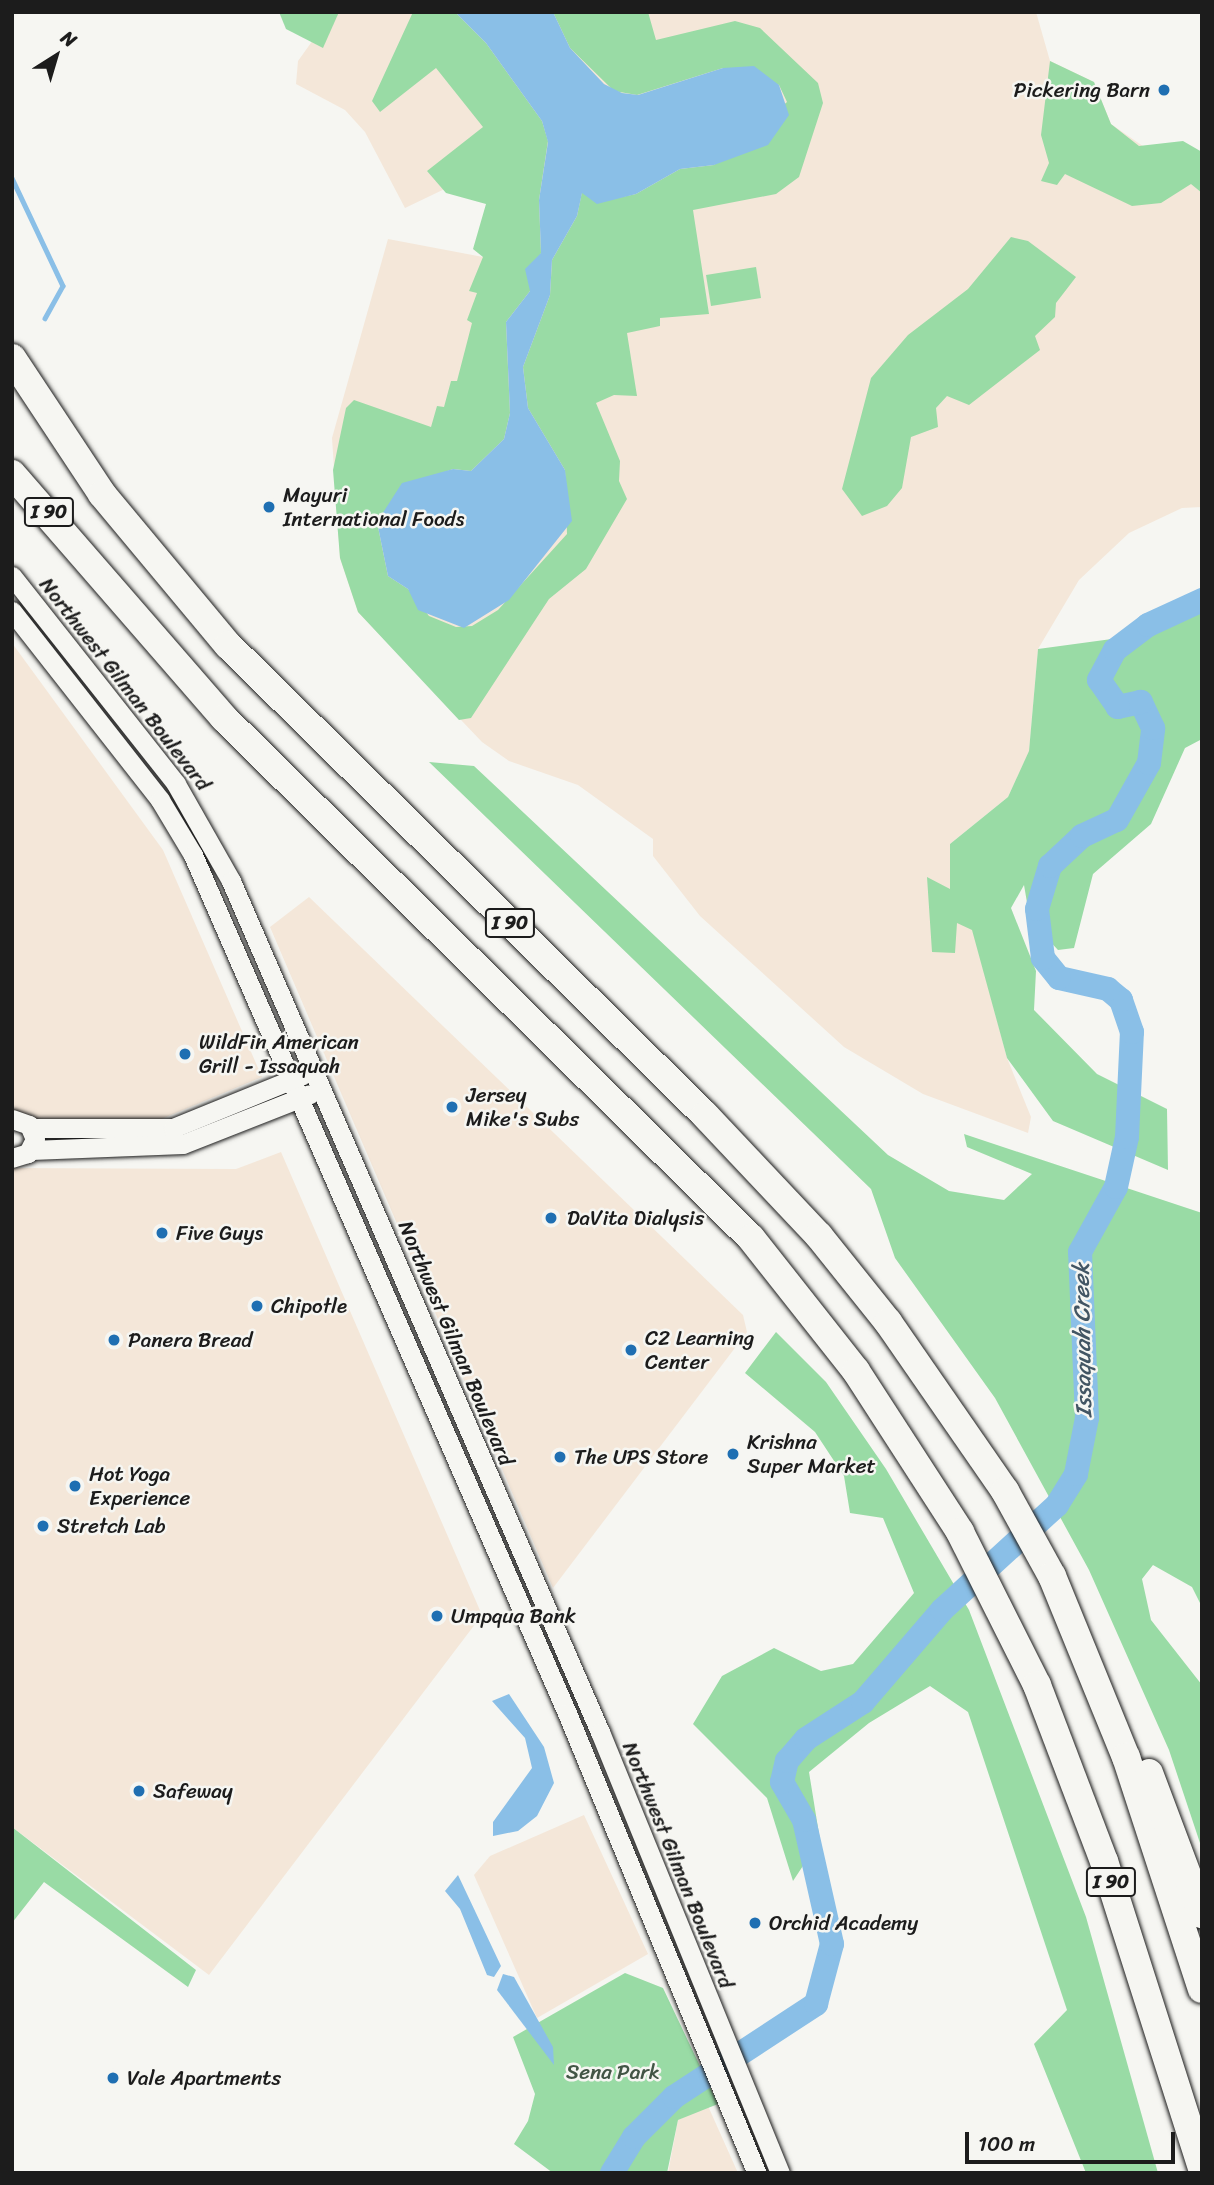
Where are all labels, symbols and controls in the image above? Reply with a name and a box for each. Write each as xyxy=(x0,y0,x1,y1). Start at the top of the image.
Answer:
north arrow xyxy=(21,21,91,91)
text: N xyxy=(54,22,84,56)
place label: Pickering Barn xyxy=(1014,77,1150,103)
marker: Pickering Barn xyxy=(1156,82,1172,98)
place label: Mayuri International Foods xyxy=(283,482,466,532)
road number: I 90 xyxy=(23,496,75,527)
marker: Mayuri International Foods xyxy=(261,499,277,515)
street label: Northwest Gilman Boulevard xyxy=(34,573,216,795)
road number: I 90 xyxy=(484,908,536,939)
place label: WildFin American Grill - Issaquah xyxy=(199,1029,360,1079)
marker: WildFin American Grill - Issaquah xyxy=(177,1046,193,1062)
place label: Jersey Mike's Subs xyxy=(466,1082,580,1132)
marker: Jersey Mike's Subs xyxy=(444,1099,460,1115)
place label: DaVita Dialysis xyxy=(567,1205,703,1231)
marker: DaVita Dialysis xyxy=(541,1208,561,1228)
street label: Northwest Gilman Boulevard xyxy=(393,1217,519,1469)
place label: Five Guys xyxy=(176,1220,264,1246)
marker: Five Guys xyxy=(154,1225,170,1241)
water label: Issaquah Creek xyxy=(1068,1262,1098,1418)
place label: Chipotle xyxy=(271,1293,347,1319)
marker: Chipotle xyxy=(249,1298,265,1314)
place label: C2 Learning Center xyxy=(645,1325,754,1375)
place label: Panera Bread xyxy=(128,1327,252,1353)
marker: Panera Bread xyxy=(106,1332,122,1348)
marker: C2 Learning Center xyxy=(623,1342,639,1358)
place label: Krishna Super Market xyxy=(747,1429,874,1479)
place label: The UPS Store xyxy=(574,1444,711,1470)
marker: Krishna Super Market xyxy=(725,1446,741,1462)
marker: The UPS Store xyxy=(552,1449,568,1465)
place label: Hot Yoga Experience xyxy=(89,1461,190,1511)
marker: Hot Yoga Experience xyxy=(67,1478,83,1494)
place label: Stretch Lab xyxy=(57,1513,166,1539)
marker: Stretch Lab xyxy=(35,1518,51,1534)
place label: Umpqua Bank xyxy=(451,1603,576,1629)
marker: Umpqua Bank xyxy=(429,1608,445,1624)
street label: Northwest Gilman Boulevard xyxy=(617,1739,739,1991)
place label: Safeway xyxy=(153,1778,233,1804)
marker: Safeway xyxy=(131,1783,147,1799)
road number: I 90 xyxy=(1085,1866,1137,1898)
place label: Orchid Academy xyxy=(769,1910,919,1936)
marker: Orchid Academy xyxy=(747,1915,763,1931)
park label: Sena Park xyxy=(566,2059,660,2085)
place label: Vale Apartments xyxy=(127,2065,280,2091)
marker: Vale Apartments xyxy=(105,2070,121,2086)
scale bar xyxy=(969,2118,1179,2162)
text: 100 m xyxy=(978,2125,1035,2163)

